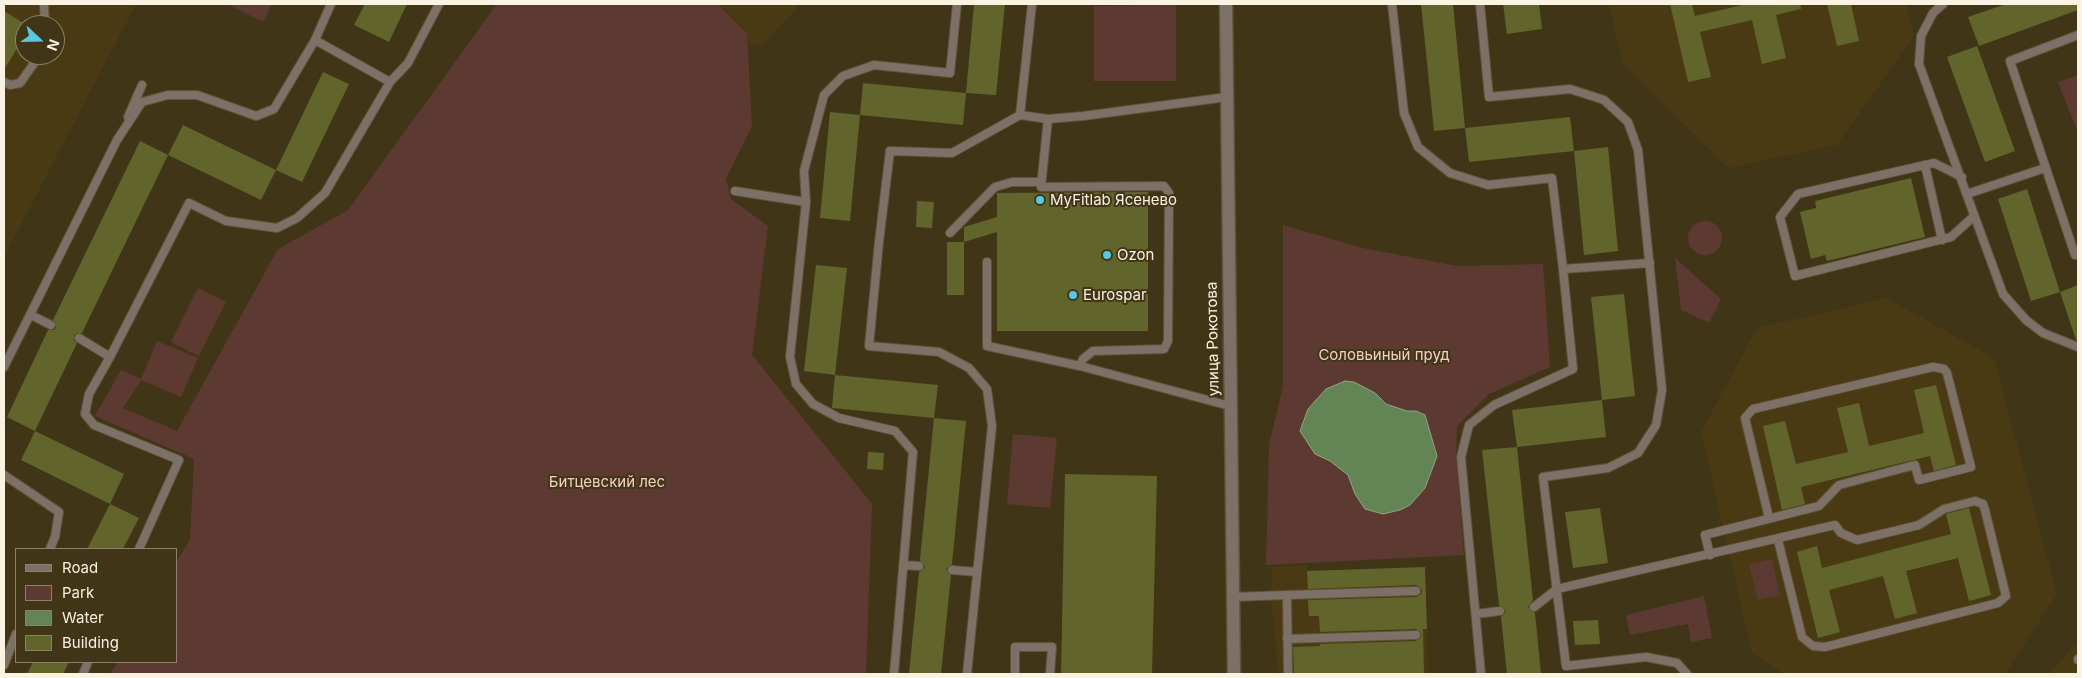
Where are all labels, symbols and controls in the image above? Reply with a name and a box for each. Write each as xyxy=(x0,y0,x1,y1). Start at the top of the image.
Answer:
north arrow xyxy=(15,15,65,65)
text: N xyxy=(44,37,63,53)
place label: MyFitlab Ясенево xyxy=(1050,191,1177,209)
marker: MyFitlab Ясенево xyxy=(1034,194,1046,206)
place label: Ozon xyxy=(1117,246,1154,264)
marker: Ozon xyxy=(1101,249,1113,261)
street label: улица Рокотова xyxy=(1203,281,1223,397)
place label: Eurospar xyxy=(1083,286,1147,304)
marker: Eurospar xyxy=(1067,289,1079,301)
park label: Соловьиный пруд xyxy=(1318,346,1450,364)
park label: Битцевский лес xyxy=(549,473,665,491)
legend xyxy=(15,548,178,663)
text: Road xyxy=(62,558,98,577)
text: Park xyxy=(62,583,94,602)
text: Water xyxy=(62,608,104,627)
text: Building xyxy=(62,633,119,652)

